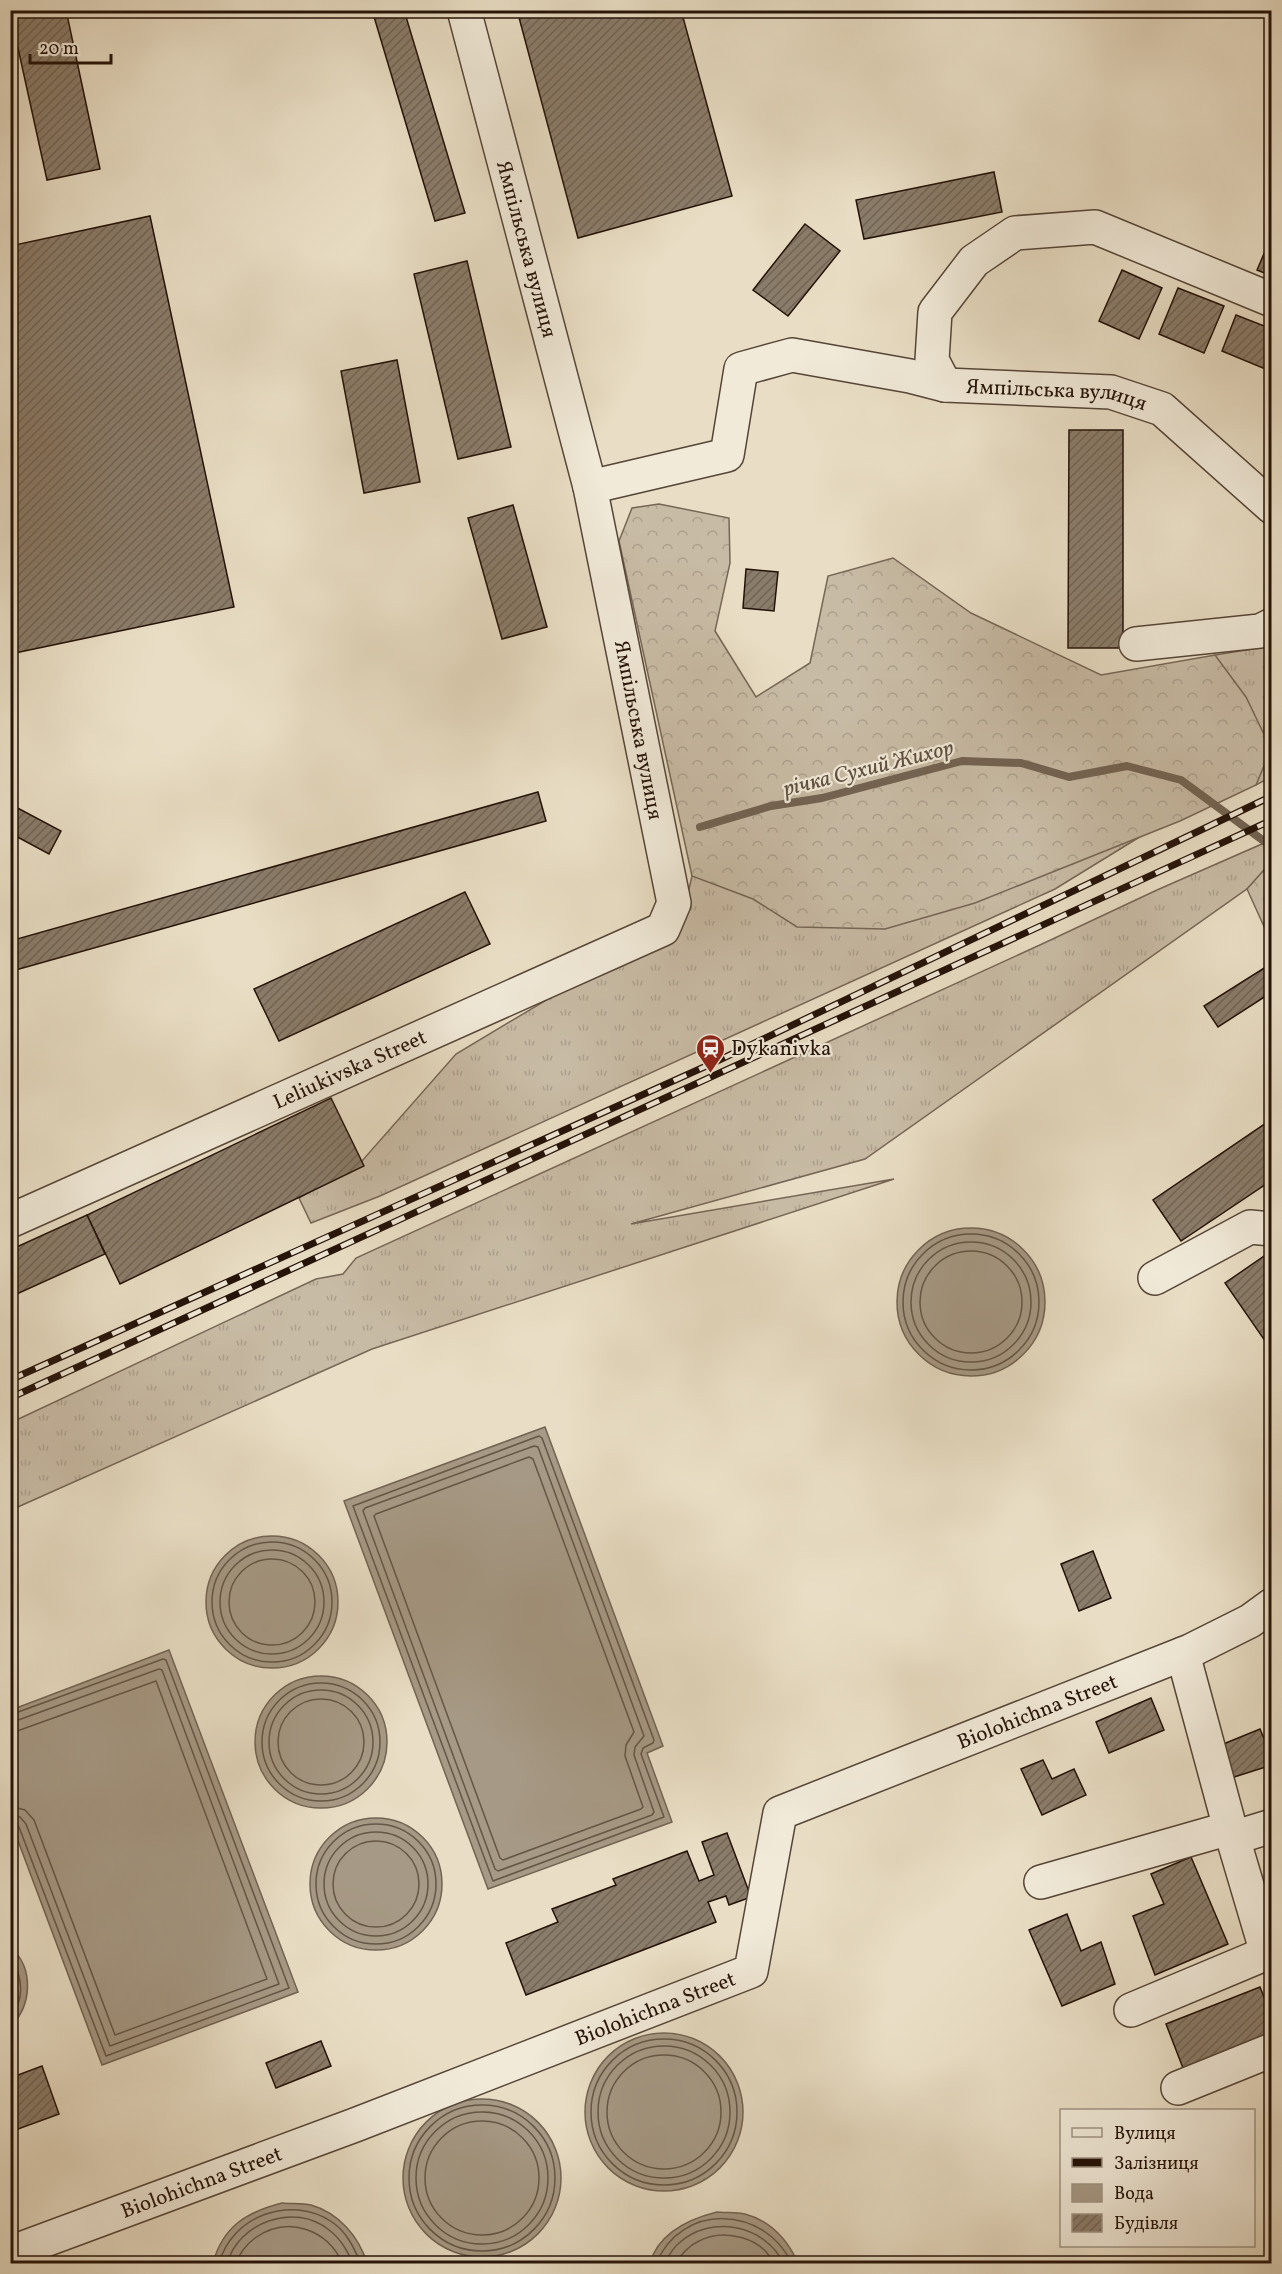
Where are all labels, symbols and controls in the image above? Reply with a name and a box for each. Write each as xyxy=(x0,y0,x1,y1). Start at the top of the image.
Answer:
scale bar xyxy=(30,27,111,65)
text: 20 m xyxy=(39,37,79,62)
street label: Ямпільська вулиця xyxy=(488,158,563,341)
street label: Ямпільська вулиця xyxy=(965,373,1151,419)
street label: Ямпільська вулиця xyxy=(606,638,669,823)
water label: річка Сухий Жихор xyxy=(780,733,957,806)
street label: Leliukivska Street xyxy=(269,1024,432,1117)
station icon: Dykanіvka xyxy=(694,1032,726,1074)
place label: Dykanіvka xyxy=(731,1035,831,1064)
street label: Biolohichna Street xyxy=(953,1668,1122,1758)
street label: Biolohichna Street xyxy=(571,1965,740,2054)
legend xyxy=(1060,2109,1255,2247)
text: Вулиця xyxy=(1114,2122,1176,2147)
street label: Biolohichna Street xyxy=(117,2140,287,2227)
text: Залізниця xyxy=(1114,2152,1199,2177)
text: Вода xyxy=(1114,2182,1154,2207)
text: Будівля xyxy=(1114,2212,1178,2237)

